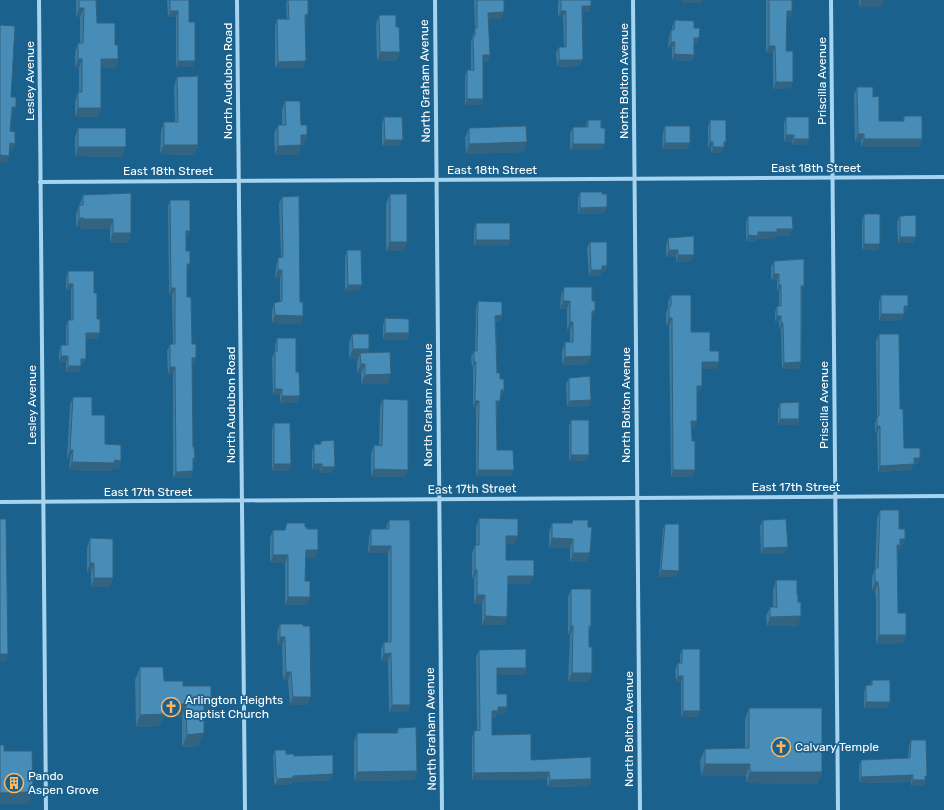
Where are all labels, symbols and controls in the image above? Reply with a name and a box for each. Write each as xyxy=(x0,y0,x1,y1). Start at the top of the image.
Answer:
street label: North Graham Avenue xyxy=(417,19,433,143)
street label: North Audubon Road xyxy=(221,23,235,139)
street label: North Bolton Avenue xyxy=(617,23,631,139)
street label: Priscilla Avenue xyxy=(815,37,829,125)
street label: Lesley Avenue xyxy=(23,41,37,121)
street label: East 18th Street xyxy=(771,161,861,175)
street label: East 18th Street xyxy=(447,163,537,177)
street label: East 18th Street xyxy=(123,164,213,178)
street label: North Graham Avenue xyxy=(421,343,435,467)
street label: North Audubon Road xyxy=(224,347,238,463)
street label: North Bolton Avenue xyxy=(619,347,633,463)
street label: Priscilla Avenue xyxy=(817,361,831,449)
street label: Lesley Avenue xyxy=(25,365,39,445)
street label: East 17th Street xyxy=(752,480,841,494)
street label: East 17th Street xyxy=(428,481,517,497)
street label: East 17th Street xyxy=(104,485,193,499)
street label: North Graham Avenue xyxy=(423,667,439,791)
street label: North Bolton Avenue xyxy=(622,671,636,787)
place label: Arlington Heights Baptist Church xyxy=(185,693,283,721)
church icon: Arlington Heights Baptist Church xyxy=(160,696,182,718)
church icon: Calvary Temple xyxy=(770,736,792,758)
place label: Calvary Temple xyxy=(795,740,879,754)
place label: Pando Aspen Grove xyxy=(28,769,99,797)
building icon: Pando Aspen Grove xyxy=(3,772,25,794)

